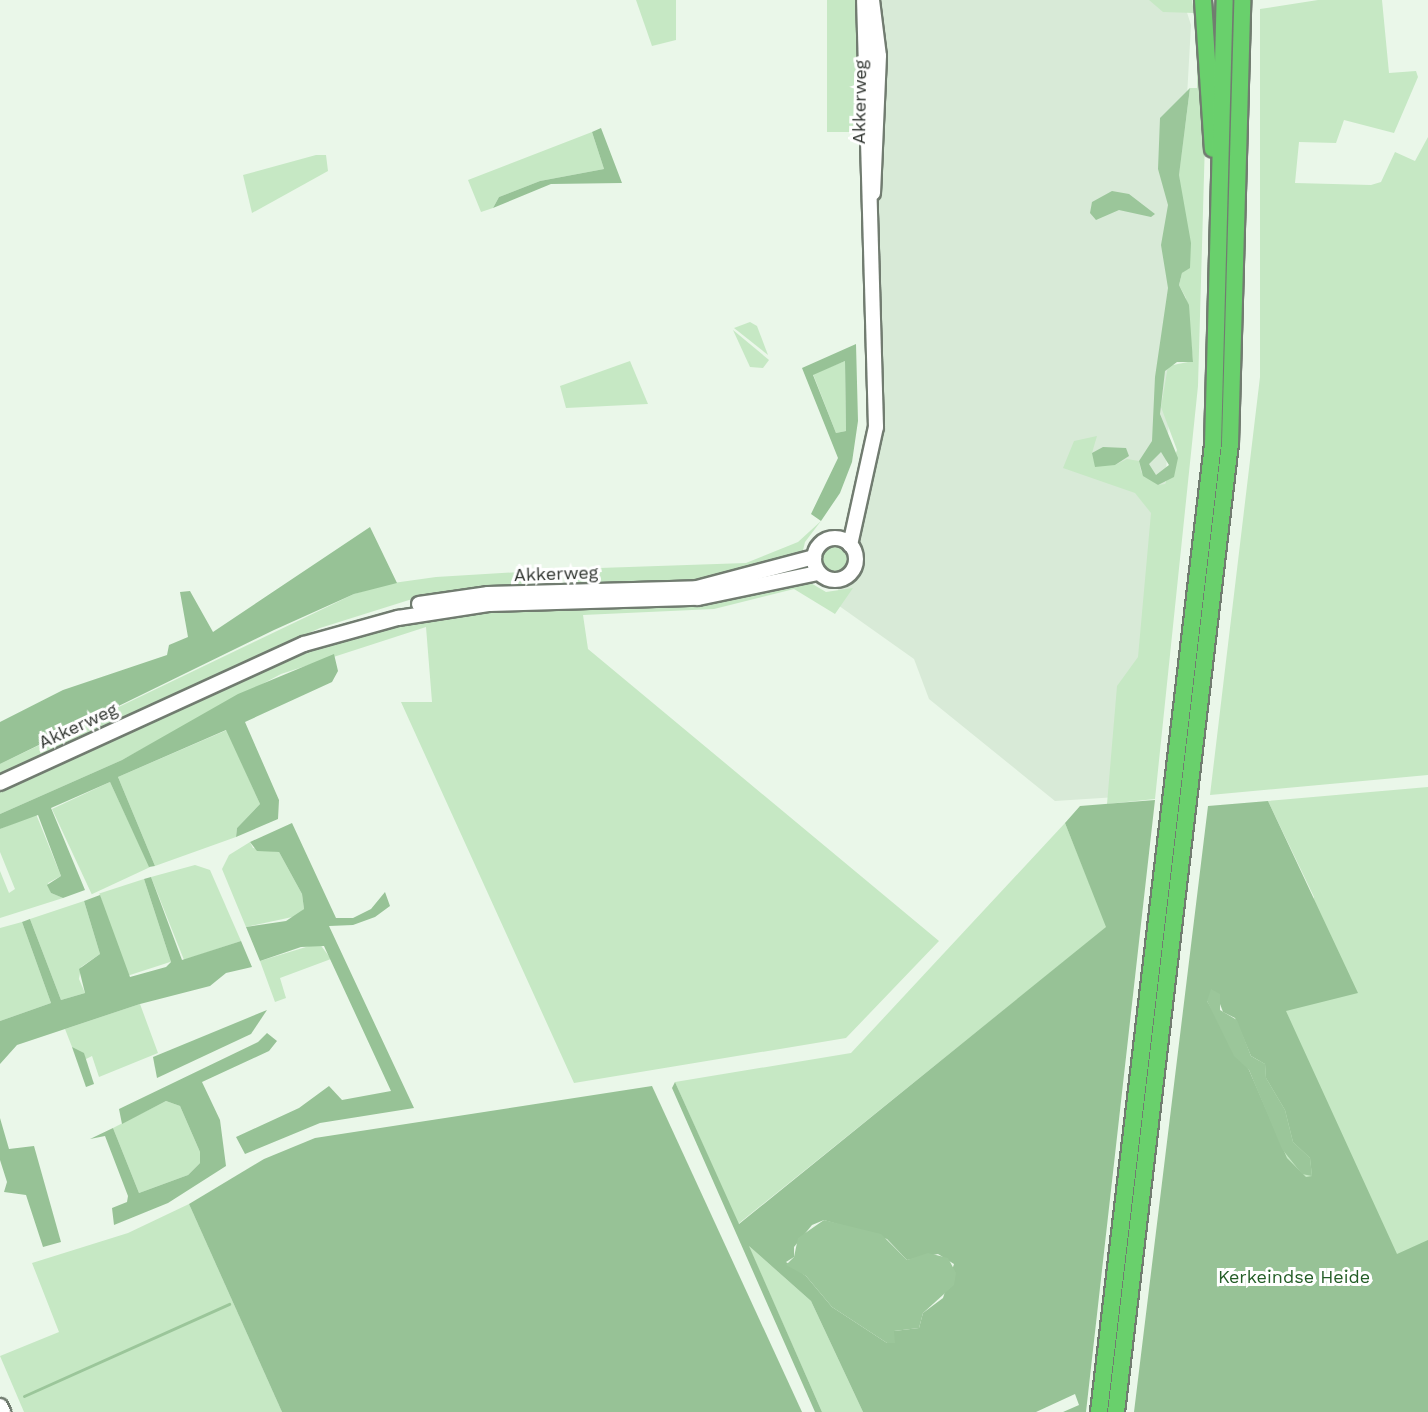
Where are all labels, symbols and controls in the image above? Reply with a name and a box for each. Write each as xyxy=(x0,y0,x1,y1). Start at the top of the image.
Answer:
street label: Akkerweg xyxy=(848,60,872,144)
street label: Akkerweg xyxy=(513,562,599,586)
street label: Akkerweg xyxy=(35,698,121,754)
park label: Kerkeindse Heide xyxy=(1218,1266,1370,1288)

